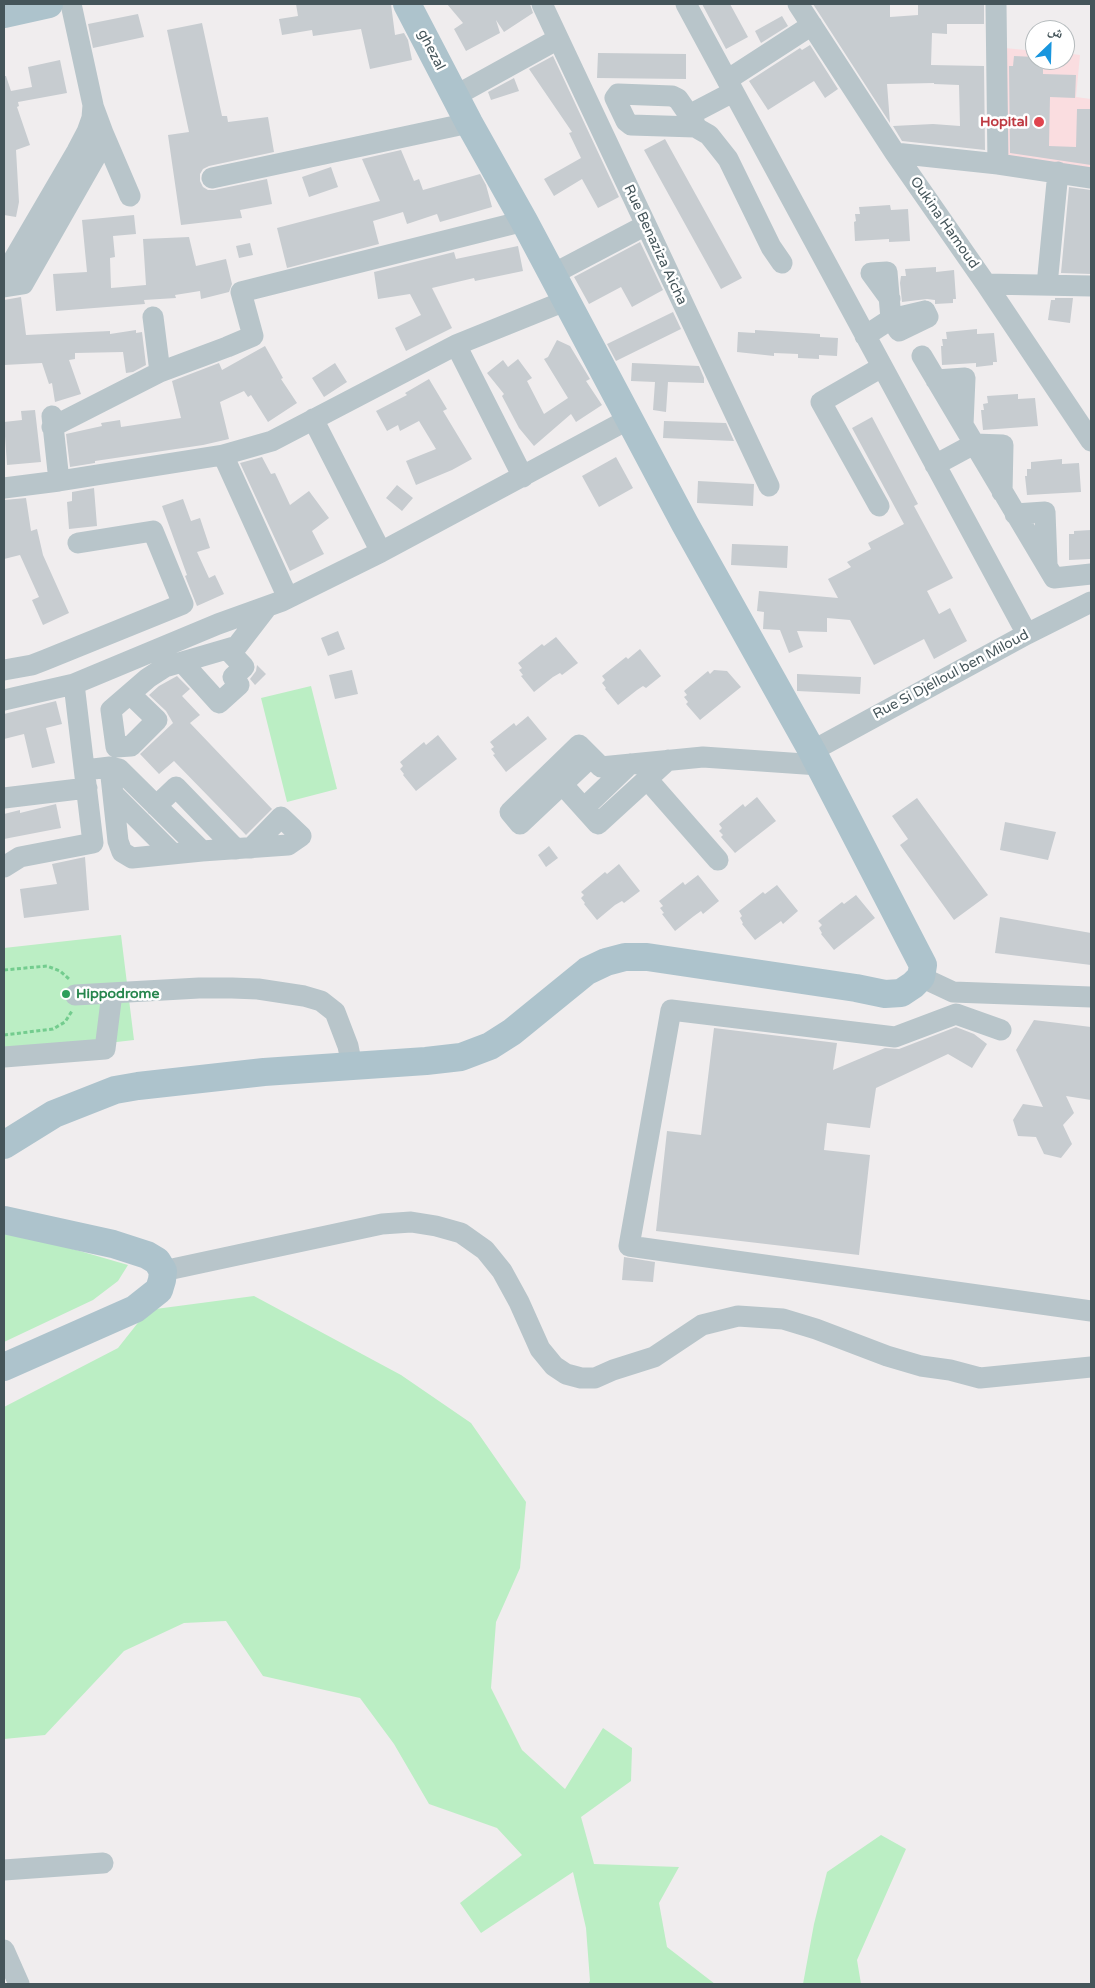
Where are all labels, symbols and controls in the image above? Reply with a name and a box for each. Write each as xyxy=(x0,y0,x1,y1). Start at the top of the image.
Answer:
north arrow xyxy=(1025,20,1075,70)
text: ش xyxy=(1046,21,1066,43)
street label: ghezal xyxy=(414,27,448,73)
place label: Hopital xyxy=(980,114,1028,130)
marker: Hopital xyxy=(1032,115,1046,129)
street label: Oukina Hamoud xyxy=(906,174,982,272)
street label: Rue Benaziza Aicha xyxy=(620,182,690,308)
street label: Rue Si Djelloul ben Miloud xyxy=(870,627,1032,723)
place label: Hippodrome xyxy=(76,986,159,1002)
marker: Hippodrome xyxy=(60,988,72,1000)

